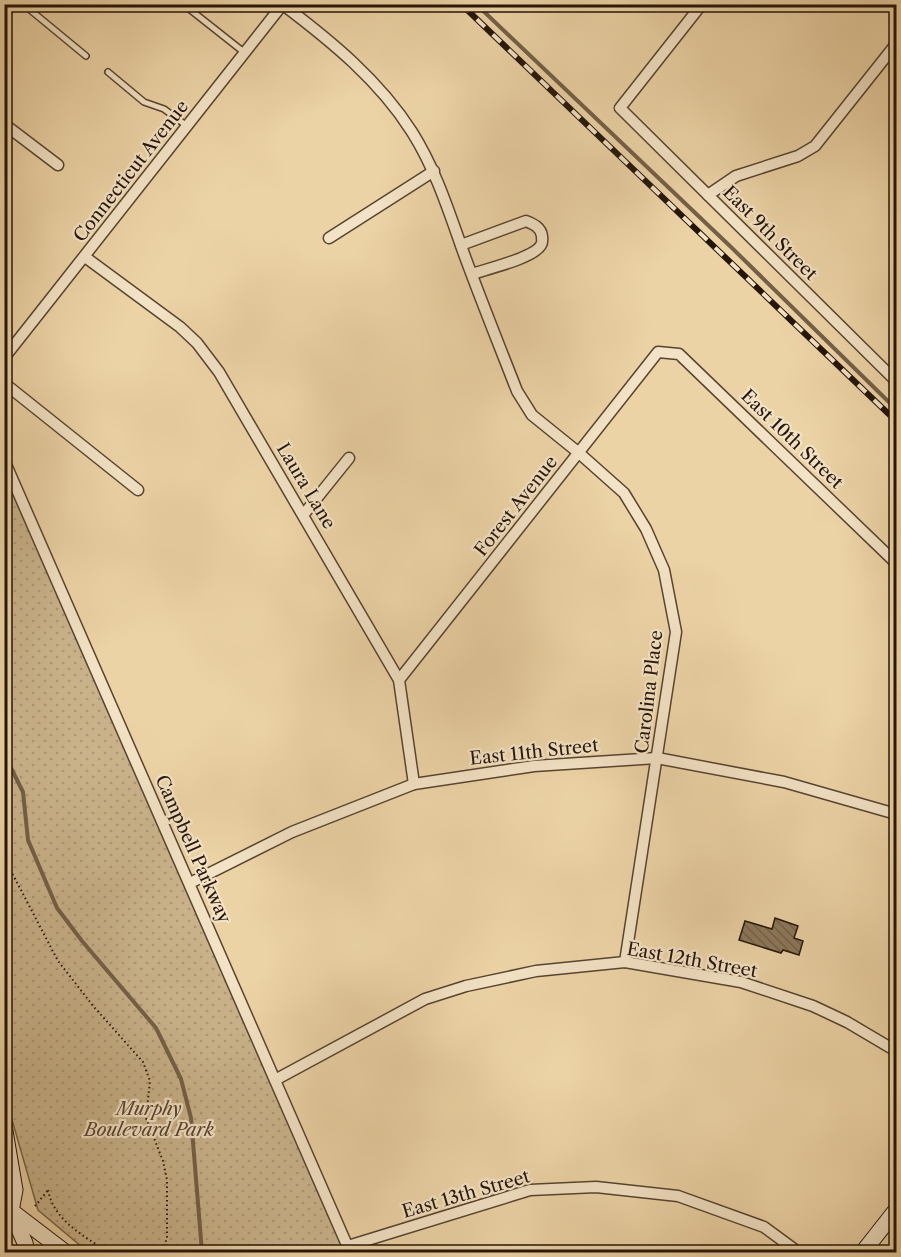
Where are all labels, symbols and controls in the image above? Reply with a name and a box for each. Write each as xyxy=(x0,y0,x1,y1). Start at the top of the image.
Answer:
street label: Connecticut Avenue xyxy=(69,96,193,246)
street label: East 9th Street xyxy=(718,181,822,285)
street label: East 10th Street xyxy=(736,385,848,494)
street label: Laura Lane xyxy=(272,439,340,533)
street label: Forest Avenue xyxy=(470,451,562,561)
street label: Carolina Place xyxy=(631,629,667,755)
street label: East 11th Street xyxy=(469,734,600,770)
street label: Campbell Parkway xyxy=(150,772,236,927)
street label: East 12th Street xyxy=(625,938,760,982)
park label: Murphy Boulevard Park xyxy=(82,1098,214,1141)
street label: East 13th Street xyxy=(400,1165,533,1223)

